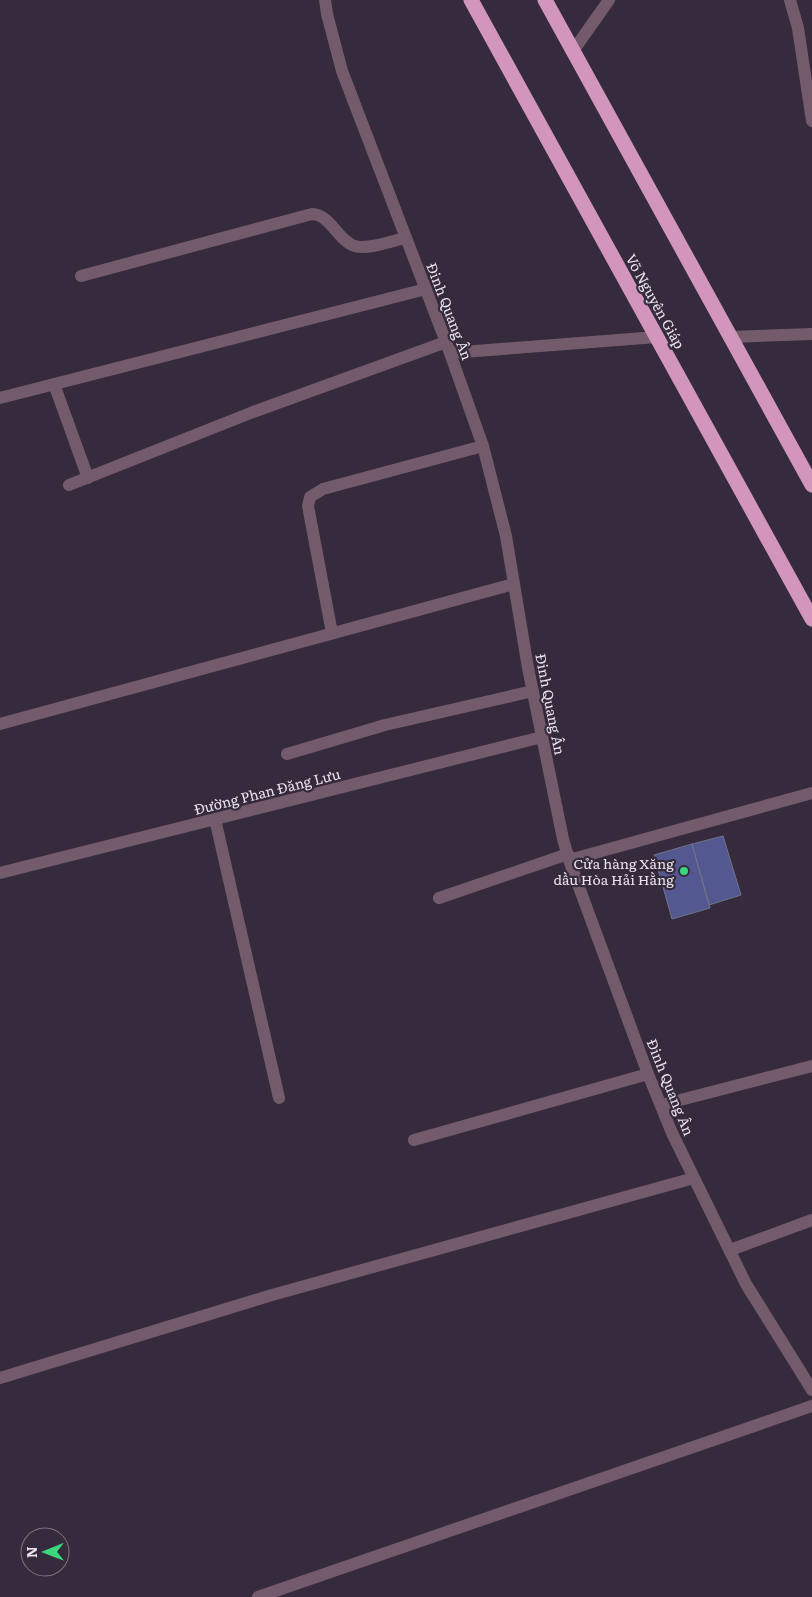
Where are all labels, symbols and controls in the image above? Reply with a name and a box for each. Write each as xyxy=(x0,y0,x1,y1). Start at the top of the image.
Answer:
street label: Võ Nguyên Giáp xyxy=(622,250,690,352)
street label: Đinh Quang Ân xyxy=(422,259,478,363)
street label: Đinh Quang Ân xyxy=(531,652,571,756)
street label: Đường Phan Đăng Lưu xyxy=(192,763,343,819)
place label: Cửa hàng Xăng dầu Hòa Hải Hằng xyxy=(553,853,674,889)
marker: Cửa hàng Xăng dầu Hòa Hải Hằng xyxy=(678,865,690,877)
street label: Đinh Quang Ân xyxy=(642,1036,700,1138)
north arrow xyxy=(20,1527,70,1577)
text: N xyxy=(21,1546,41,1558)

